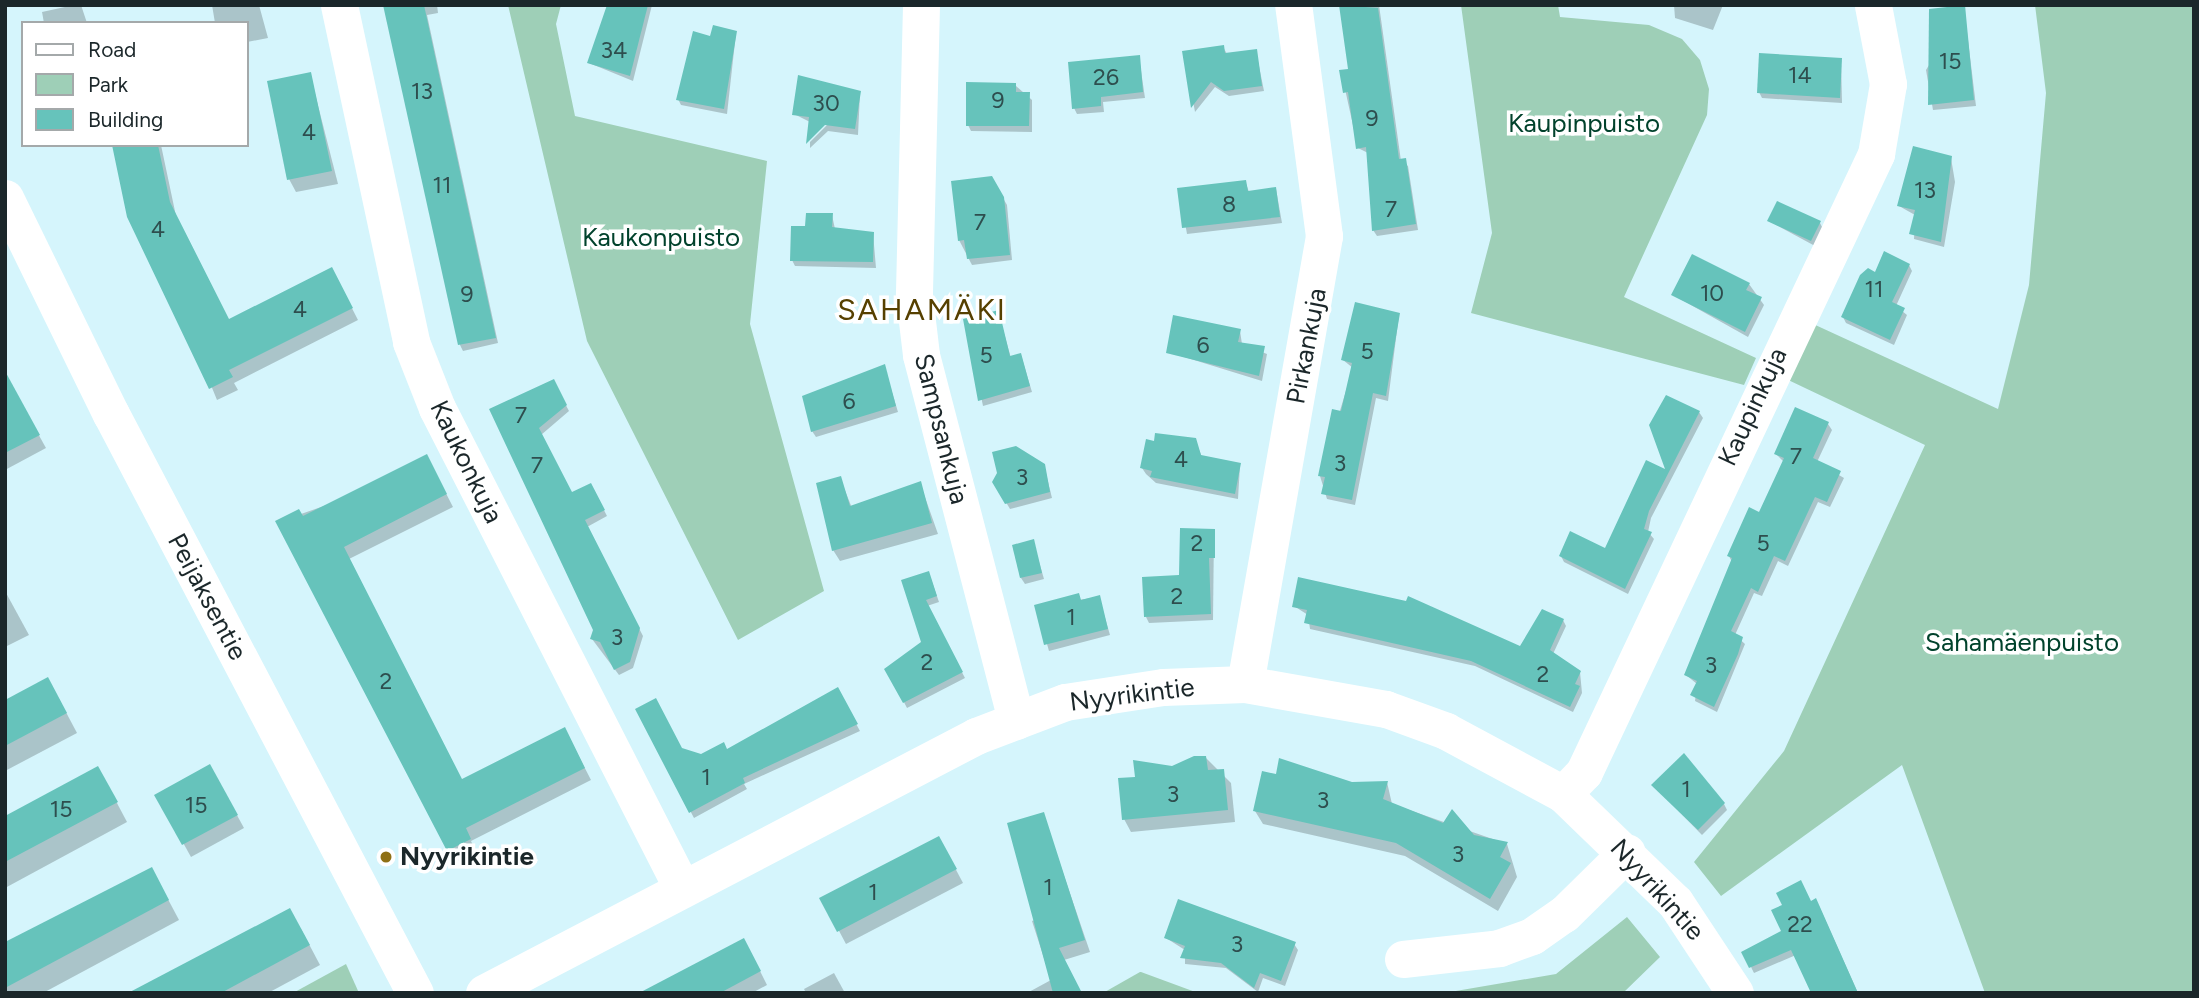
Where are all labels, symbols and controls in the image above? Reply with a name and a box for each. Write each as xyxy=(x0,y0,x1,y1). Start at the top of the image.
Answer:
legend xyxy=(21,21,248,147)
house number: 34 xyxy=(601,36,627,64)
text: Road xyxy=(88,37,136,62)
house number: 15 xyxy=(1939,47,1961,75)
house number: 14 xyxy=(1788,61,1812,89)
house number: 26 xyxy=(1093,63,1119,91)
text: Park xyxy=(88,72,128,97)
house number: 13 xyxy=(411,77,433,105)
house number: 9 xyxy=(991,86,1005,114)
house number: 30 xyxy=(812,89,840,117)
house number: 9 xyxy=(1365,104,1379,132)
text: Building xyxy=(88,107,163,132)
park label: Kaupinpuisto xyxy=(1508,108,1660,140)
house number: 4 xyxy=(302,118,316,146)
house number: 11 xyxy=(433,171,451,199)
house number: 13 xyxy=(1914,176,1936,204)
house number: 8 xyxy=(1222,190,1236,218)
house number: 7 xyxy=(1385,195,1397,223)
house number: 7 xyxy=(974,208,986,236)
house number: 4 xyxy=(151,215,165,243)
park label: Kaukonpuisto xyxy=(582,222,740,254)
house number: 11 xyxy=(1865,275,1883,303)
house number: 10 xyxy=(1700,279,1724,307)
house number: 9 xyxy=(460,280,474,308)
street label: Pirkankuja xyxy=(1280,285,1334,407)
district label: SAHAMÄKI xyxy=(838,292,1006,328)
house number: 4 xyxy=(293,295,307,323)
house number: 6 xyxy=(1196,331,1210,359)
house number: 5 xyxy=(1360,337,1374,365)
house number: 5 xyxy=(979,341,993,369)
street label: Kaupinkuja xyxy=(1712,343,1794,471)
street label: Sampsankuja xyxy=(907,351,975,507)
house number: 6 xyxy=(842,387,856,415)
street label: Kaukonkuja xyxy=(423,396,509,528)
house number: 7 xyxy=(515,401,527,429)
house number: 7 xyxy=(1790,442,1802,470)
house number: 4 xyxy=(1174,445,1188,473)
house number: 3 xyxy=(1334,449,1346,477)
house number: 7 xyxy=(531,451,543,479)
house number: 3 xyxy=(1016,463,1028,491)
street label: Peijaksentie xyxy=(161,528,253,666)
house number: 2 xyxy=(1191,529,1203,557)
house number: 5 xyxy=(1756,529,1770,557)
house number: 2 xyxy=(1171,582,1183,610)
house number: 1 xyxy=(1066,603,1076,631)
house number: 3 xyxy=(611,623,623,651)
park label: Sahamäenpuisto xyxy=(1925,627,2119,659)
house number: 2 xyxy=(921,648,933,676)
house number: 3 xyxy=(1705,651,1717,679)
house number: 2 xyxy=(1537,660,1549,688)
house number: 2 xyxy=(380,667,392,695)
street label: Nyyrikintie xyxy=(1068,672,1196,718)
house number: 1 xyxy=(701,763,711,791)
house number: 1 xyxy=(1681,775,1691,803)
house number: 3 xyxy=(1167,780,1179,808)
house number: 3 xyxy=(1317,786,1329,814)
house number: 15 xyxy=(185,791,207,819)
house number: 15 xyxy=(50,795,72,823)
street label: Nyyrikintie xyxy=(1603,833,1711,947)
house number: 3 xyxy=(1452,840,1464,868)
place label: Nyyrikintie xyxy=(400,841,534,873)
marker: Nyyrikintie xyxy=(378,849,394,865)
house number: 1 xyxy=(1043,873,1053,901)
house number: 1 xyxy=(868,878,878,906)
house number: 22 xyxy=(1787,910,1813,938)
house number: 3 xyxy=(1231,930,1243,958)

